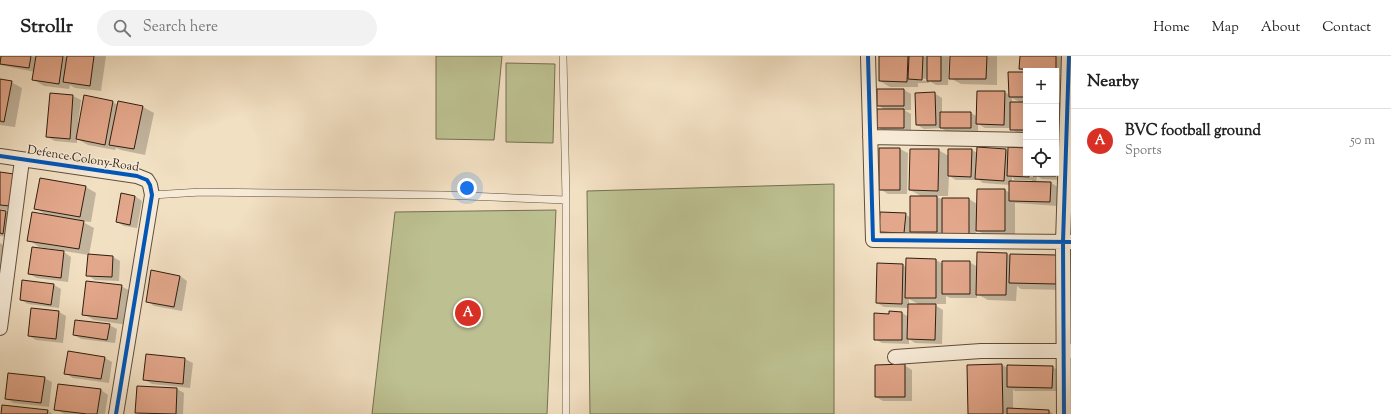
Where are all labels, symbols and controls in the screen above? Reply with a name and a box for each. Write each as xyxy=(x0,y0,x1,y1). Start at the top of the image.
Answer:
search box xyxy=(97,10,377,46)
text: Strollr xyxy=(20,14,73,41)
icon: search xyxy=(111,17,133,39)
text: Search here xyxy=(143,17,218,38)
text: Home xyxy=(1153,18,1190,38)
text: Map xyxy=(1212,18,1239,38)
text: About xyxy=(1261,18,1300,38)
text: Contact xyxy=(1322,18,1371,38)
map controls xyxy=(1023,68,1059,176)
button: + xyxy=(1023,68,1059,104)
text: Nearby xyxy=(1087,70,1139,94)
button: − xyxy=(1023,104,1059,140)
text: BVC football ground xyxy=(1125,121,1261,142)
text: A xyxy=(1095,132,1105,150)
text: 50 m xyxy=(1350,132,1375,150)
button: locate xyxy=(1023,140,1059,176)
street label: Defence Colony Road xyxy=(26,141,140,177)
text: Sports xyxy=(1125,142,1162,160)
your location xyxy=(457,178,477,198)
pin: A xyxy=(455,298,481,328)

